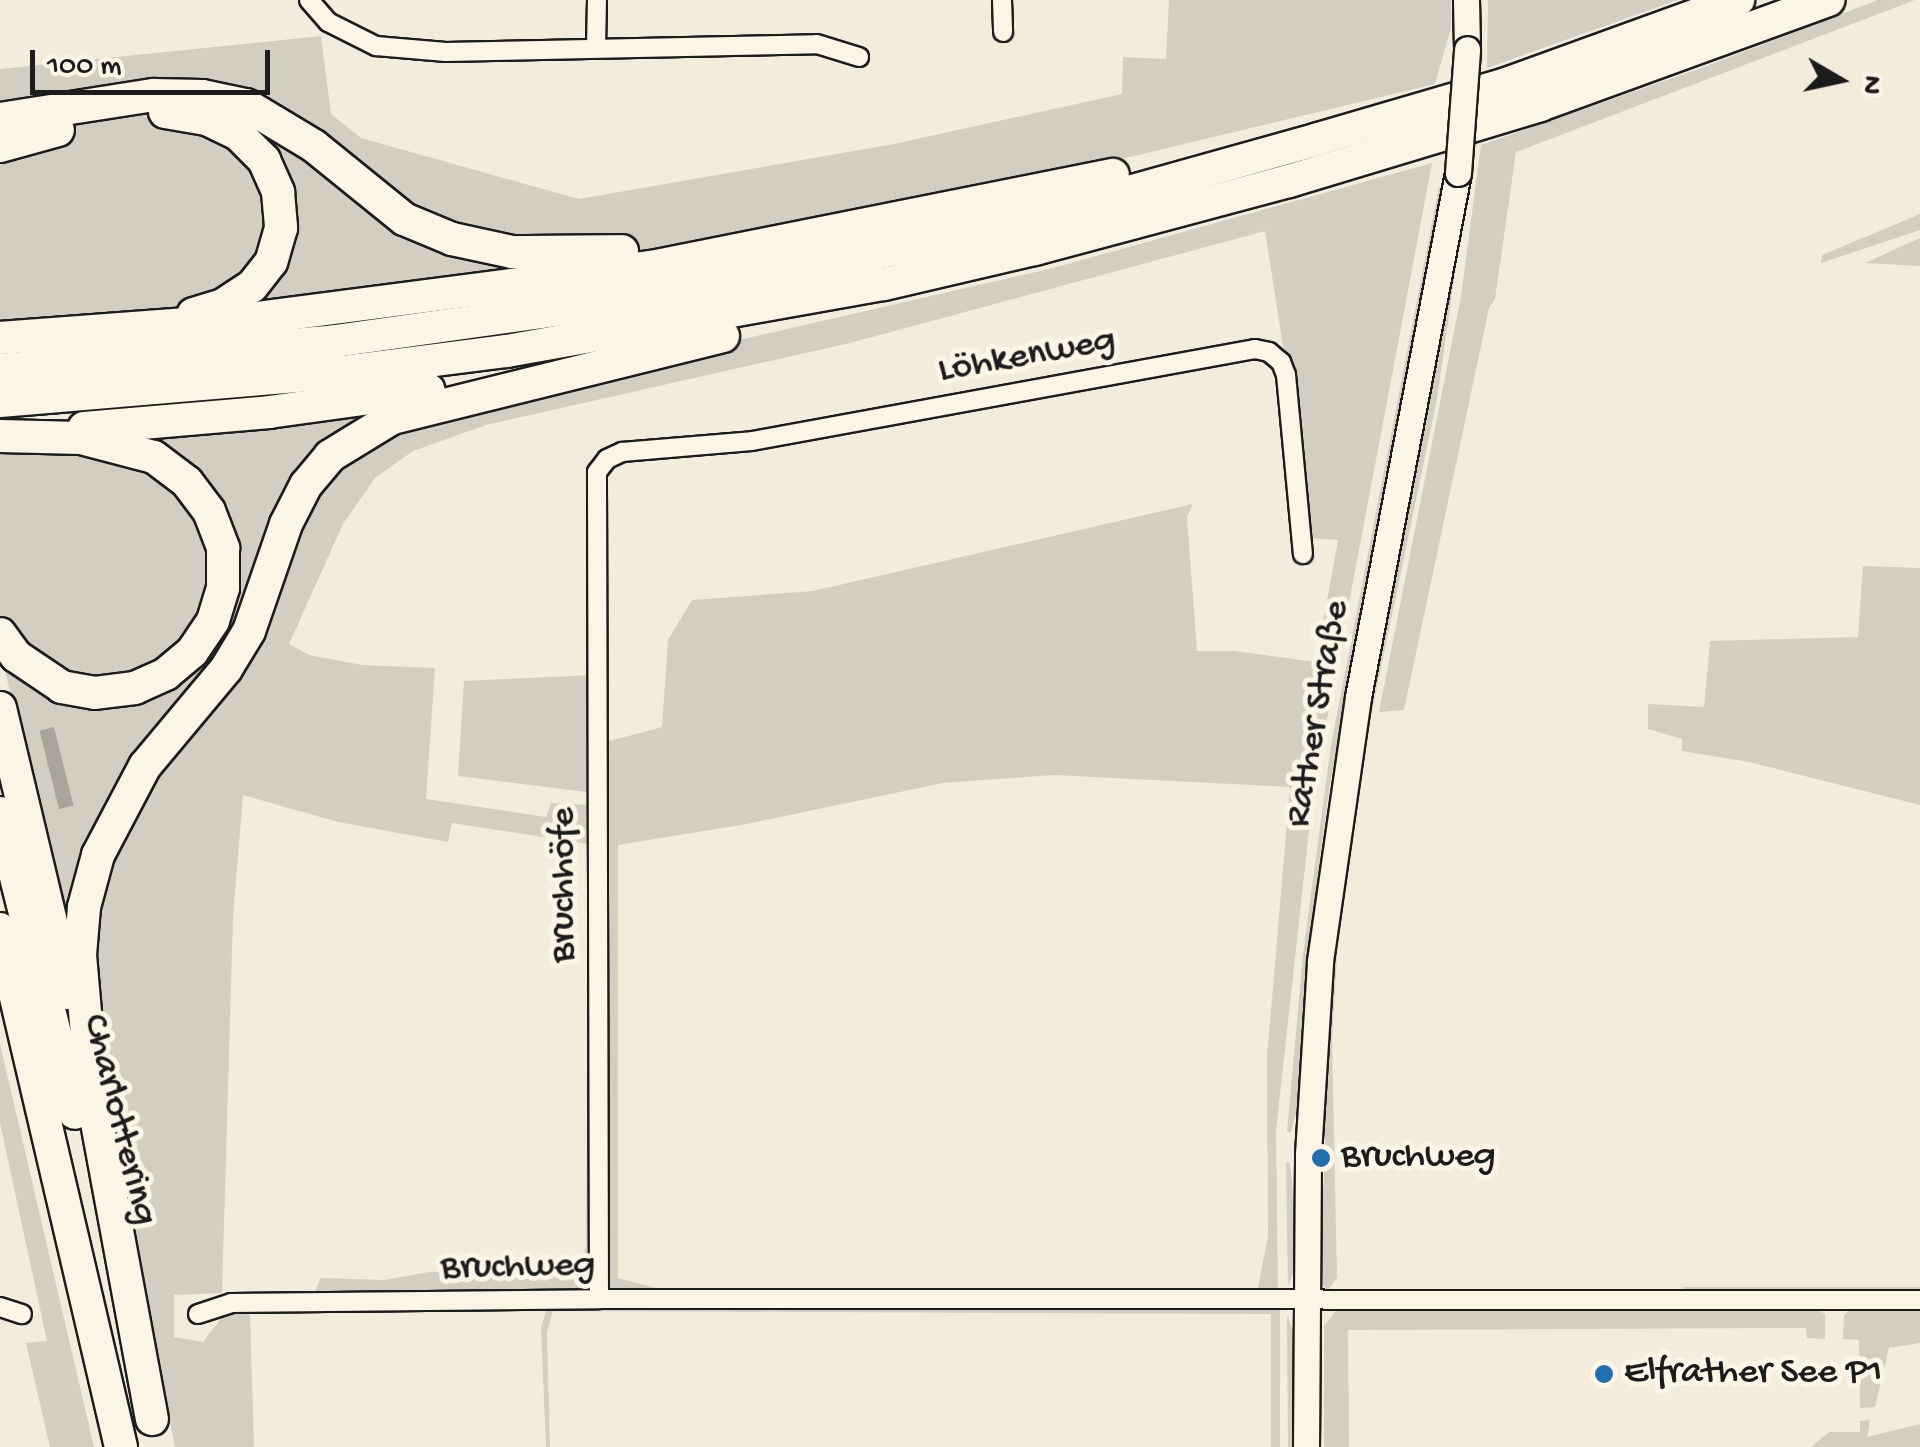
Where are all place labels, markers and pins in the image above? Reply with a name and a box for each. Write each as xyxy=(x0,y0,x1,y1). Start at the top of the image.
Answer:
place label: Bruchweg xyxy=(1341,1135,1496,1181)
marker: Bruchweg xyxy=(1310,1147,1332,1169)
place label: Elfrather See P1 xyxy=(1624,1351,1882,1397)
marker: Elfrather See P1 xyxy=(1593,1363,1615,1385)

